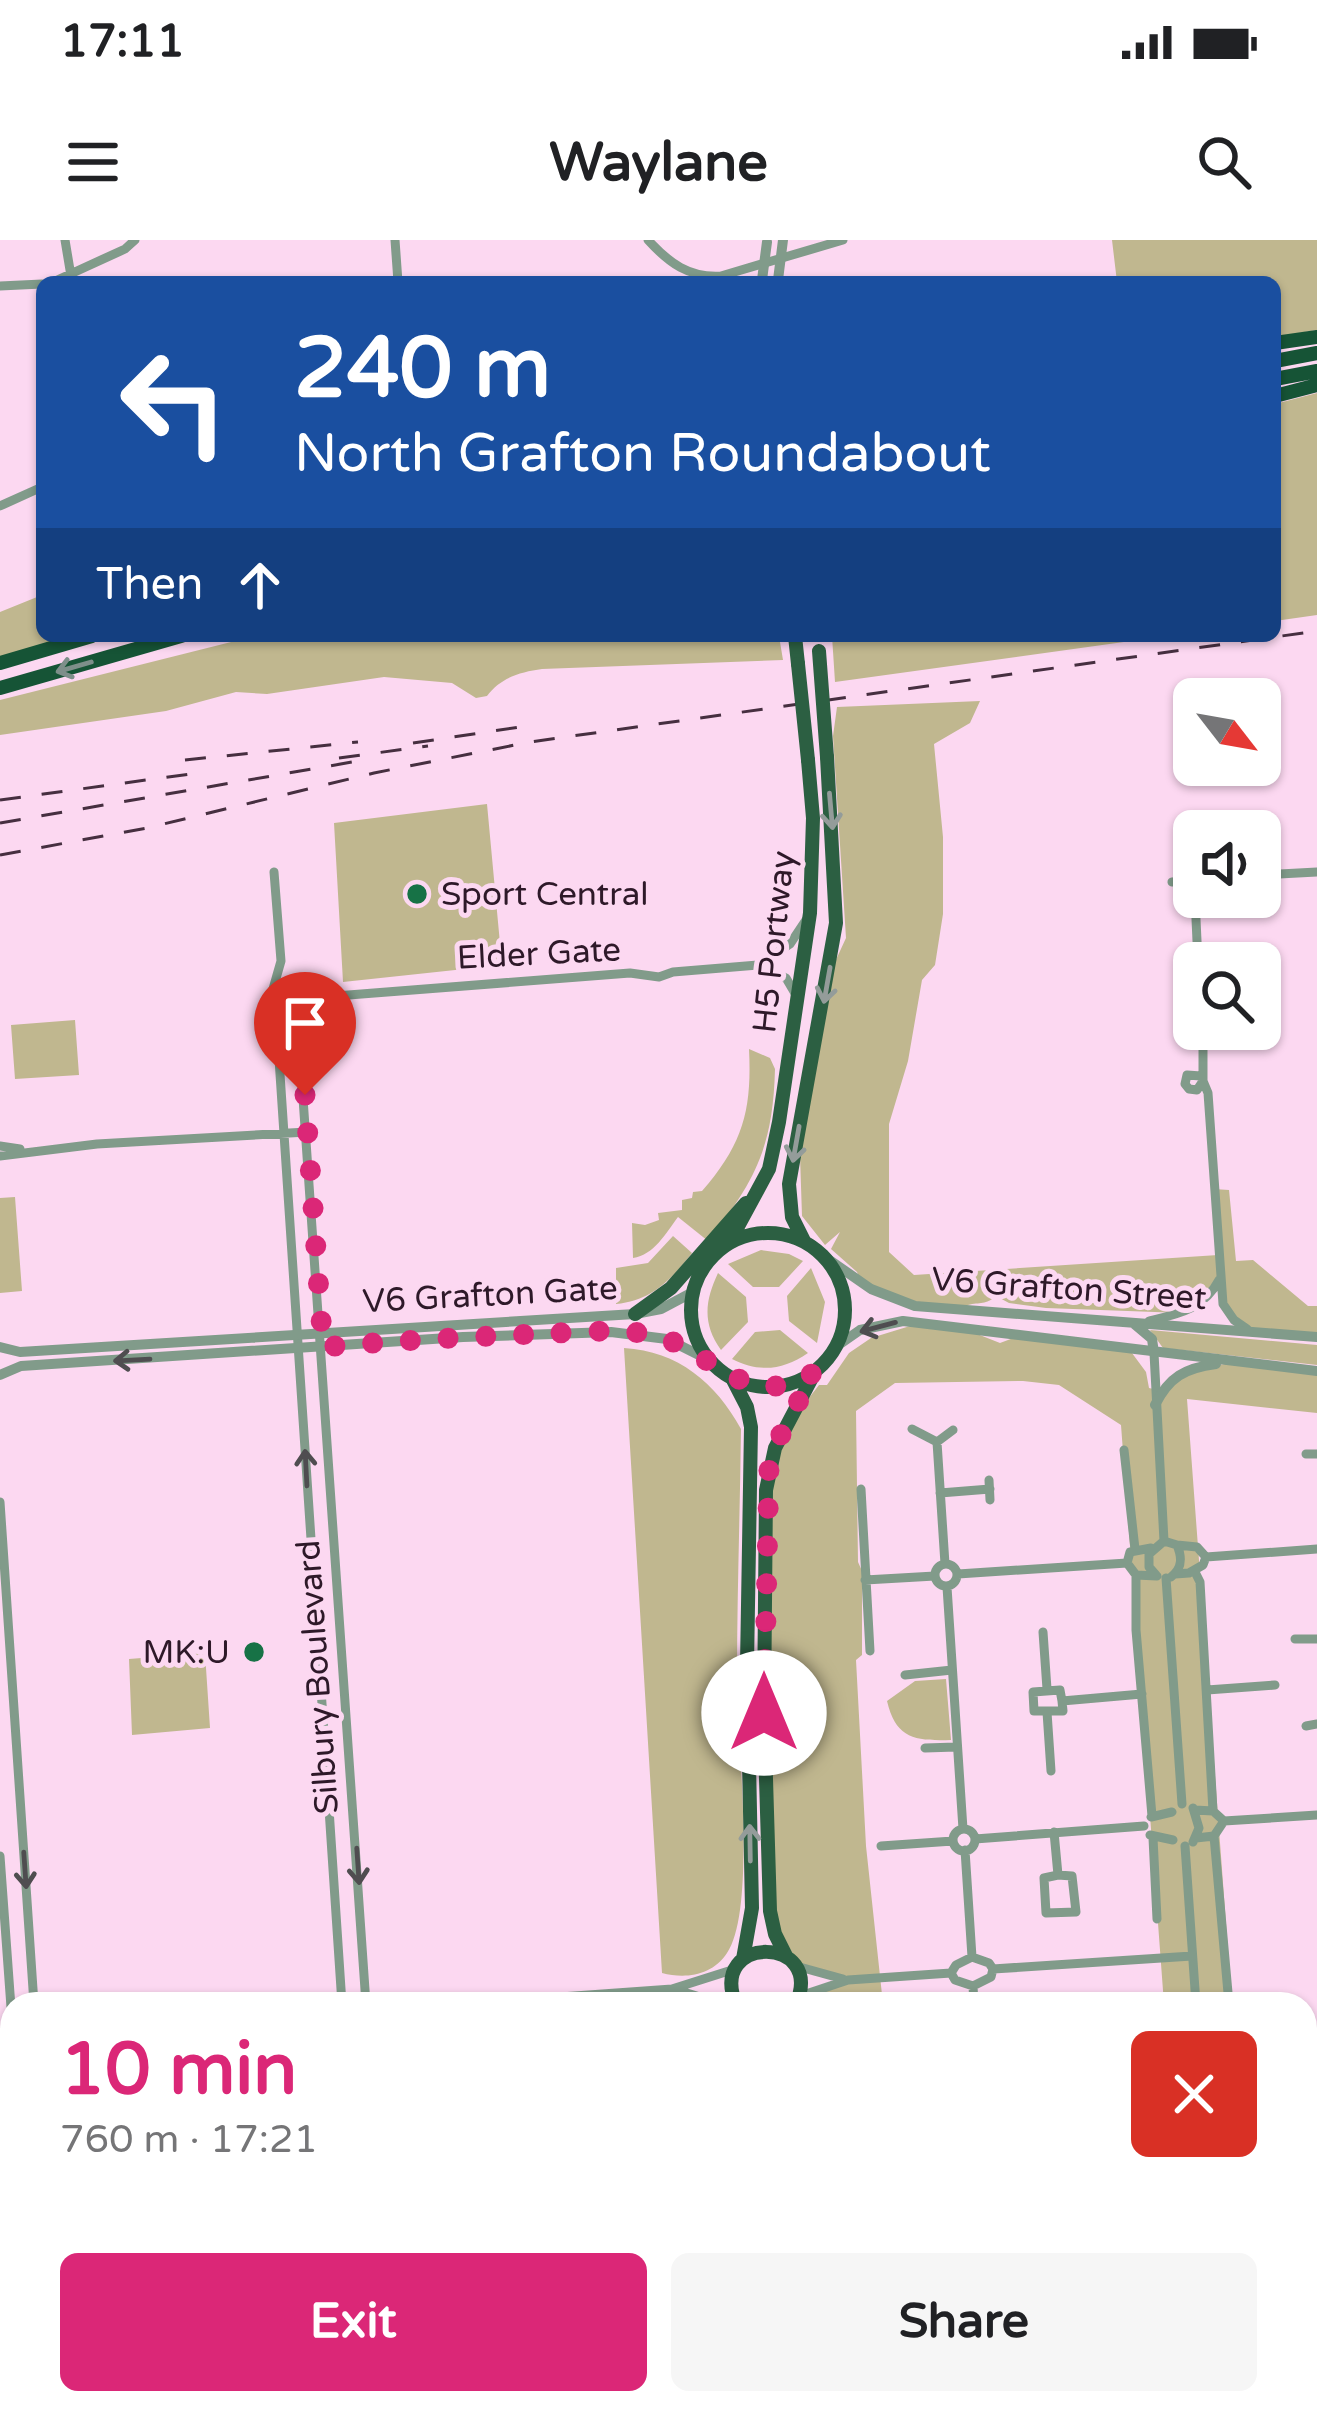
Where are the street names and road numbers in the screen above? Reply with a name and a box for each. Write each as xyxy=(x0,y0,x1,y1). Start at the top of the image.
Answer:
street label: H5 Portway xyxy=(745,849,803,1035)
street label: Elder Gate xyxy=(456,930,622,978)
street label: V6 Grafton Street xyxy=(930,1260,1208,1318)
street label: V6 Grafton Gate xyxy=(361,1269,619,1321)
street label: Silbury Boulevard xyxy=(289,1539,347,1815)

